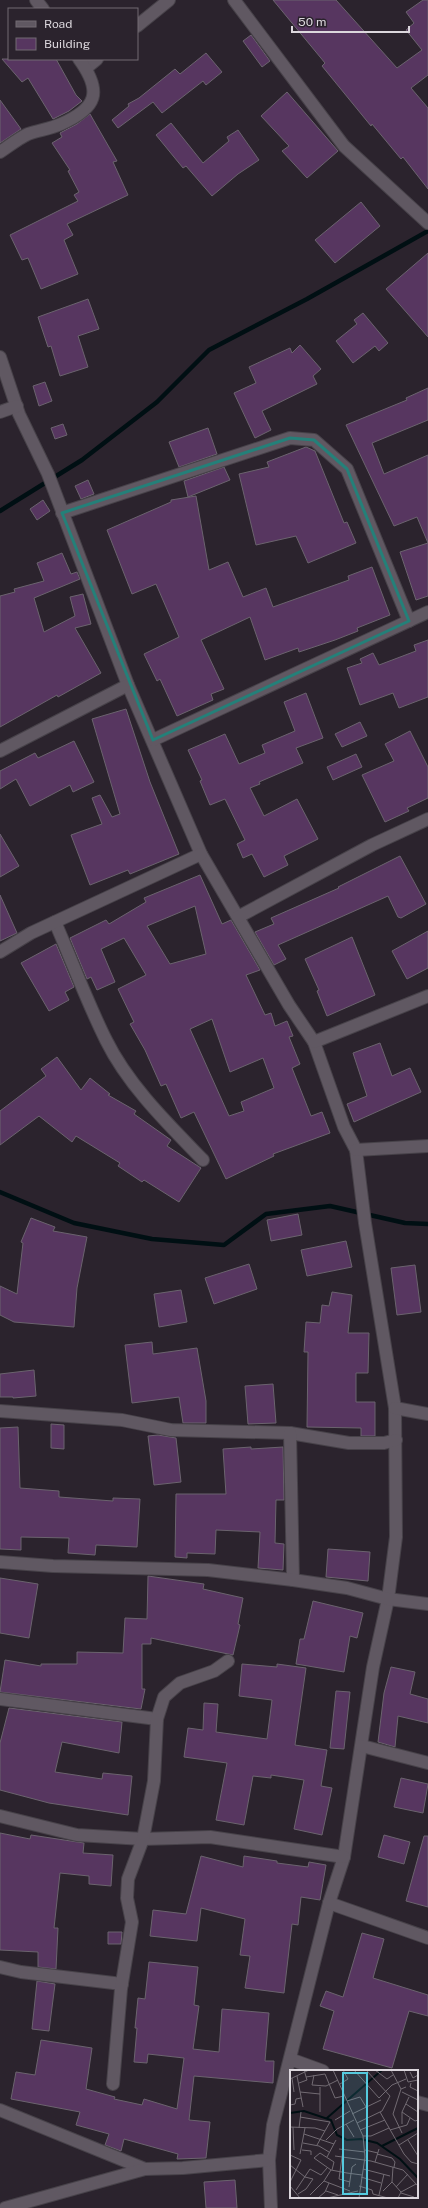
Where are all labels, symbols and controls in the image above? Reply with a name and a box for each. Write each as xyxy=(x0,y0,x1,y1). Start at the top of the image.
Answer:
legend xyxy=(8,8,138,60)
scale bar xyxy=(292,8,409,34)
text: 50 m xyxy=(298,15,326,29)
text: Road xyxy=(44,17,72,31)
text: Building xyxy=(44,37,90,51)
inset map xyxy=(290,2070,418,2198)

